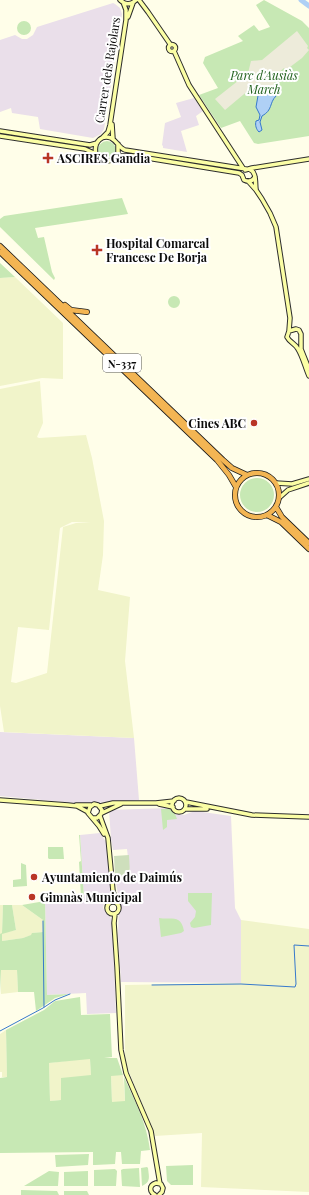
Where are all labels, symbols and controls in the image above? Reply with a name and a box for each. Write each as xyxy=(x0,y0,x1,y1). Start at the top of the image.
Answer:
street label: Carrer dels Rajolars xyxy=(91,16,123,124)
park label: Parc d'Ausiàs March xyxy=(229,67,298,97)
place label: ASCIRES Gandia xyxy=(56,150,151,166)
marker: ASCIRES Gandia xyxy=(42,152,54,164)
place label: Hospital Comarcal Francesc De Borja xyxy=(106,235,210,265)
marker: Hospital Comarcal Francesc De Borja xyxy=(91,244,103,256)
road number: N-337 xyxy=(103,354,141,372)
place label: Cines ABC xyxy=(188,415,246,431)
marker: Cines ABC xyxy=(249,418,259,428)
place label: Ayuntamiento de Daimús xyxy=(41,869,182,885)
marker: Ayuntamiento de Daimús xyxy=(29,872,39,882)
place label: Gimnàs Municipal xyxy=(40,889,142,905)
marker: Gimnàs Municipal xyxy=(27,892,37,902)

